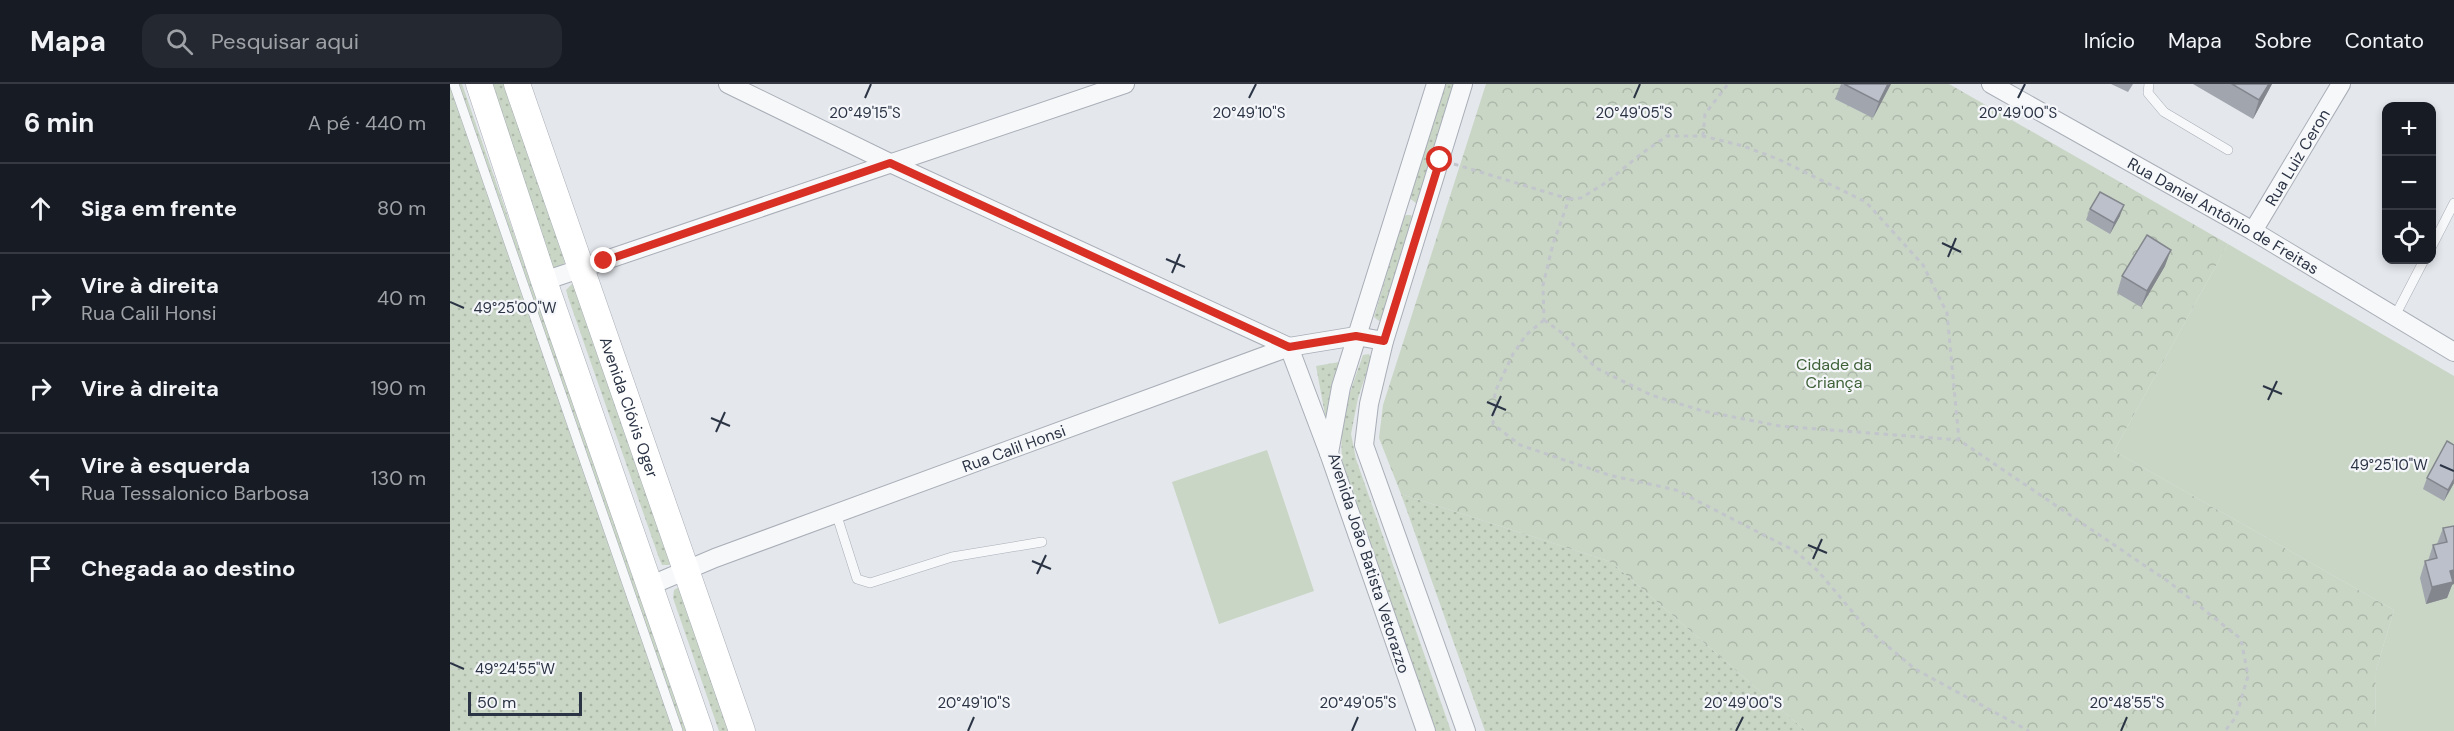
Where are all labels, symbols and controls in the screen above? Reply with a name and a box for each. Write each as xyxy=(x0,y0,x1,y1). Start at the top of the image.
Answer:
search box xyxy=(142,14,562,68)
text: Mapa xyxy=(30,23,106,60)
icon: search xyxy=(163,25,196,58)
text: Pesquisar aqui xyxy=(211,27,359,56)
text: Início xyxy=(2084,27,2135,55)
text: Mapa xyxy=(2168,27,2222,55)
text: Sobre xyxy=(2255,27,2312,55)
text: Contato xyxy=(2345,27,2424,55)
map controls xyxy=(2382,102,2436,264)
button: + xyxy=(2382,102,2436,156)
text: 20°49'15"S xyxy=(829,103,901,123)
text: 20°49'10"S xyxy=(1213,103,1286,123)
text: 20°49'05"S xyxy=(1595,103,1673,123)
text: 20°49'00"S xyxy=(1979,103,2057,123)
street label: Rua Luiz Ceron xyxy=(2260,105,2334,210)
text: 6 min xyxy=(24,106,94,140)
text: A pé · 440 m xyxy=(308,110,426,136)
route start xyxy=(1426,146,1452,172)
street label: Rua Daniel Antônio de Freitas xyxy=(2124,152,2323,279)
button: − xyxy=(2382,156,2436,210)
icon: ahead xyxy=(24,192,57,225)
text: Siga em frente xyxy=(81,194,237,223)
text: 80 m xyxy=(377,195,426,221)
button: locate xyxy=(2382,210,2436,264)
route end xyxy=(590,247,616,273)
text: Vire à direita xyxy=(81,271,219,300)
icon: right xyxy=(24,282,57,315)
text: 40 m xyxy=(377,285,426,311)
text: 49°25'00"W xyxy=(474,298,557,318)
text: Rua Calil Honsi xyxy=(81,300,217,326)
street label: Avenida Clóvis Oger xyxy=(595,334,664,480)
park label: Cidade da Criança xyxy=(1796,354,1872,393)
icon: right xyxy=(24,372,57,405)
text: Vire à direita xyxy=(81,374,219,403)
text: 190 m xyxy=(370,375,426,401)
street label: Rua Calil Honsi xyxy=(959,420,1068,477)
street label: Avenida João Batista Vetorazzo xyxy=(1323,450,1415,676)
text: Vire à esquerda xyxy=(81,451,250,480)
text: 49°25'10"W xyxy=(2350,455,2428,475)
icon: left xyxy=(24,462,57,495)
text: 130 m xyxy=(371,465,426,491)
text: Rua Tessalonico Barbosa xyxy=(81,480,309,506)
icon: arrive xyxy=(24,552,57,585)
text: Chegada ao destino xyxy=(81,554,295,583)
text: 49°24'55"W xyxy=(475,659,555,679)
scale bar xyxy=(468,689,582,716)
text: 50 m xyxy=(477,692,516,713)
text: 20°49'10"S xyxy=(938,693,1011,713)
text: 20°49'05"S xyxy=(1319,693,1397,713)
text: 20°49'00"S xyxy=(1704,693,1782,713)
text: 20°48'55"S xyxy=(2089,693,2165,713)

